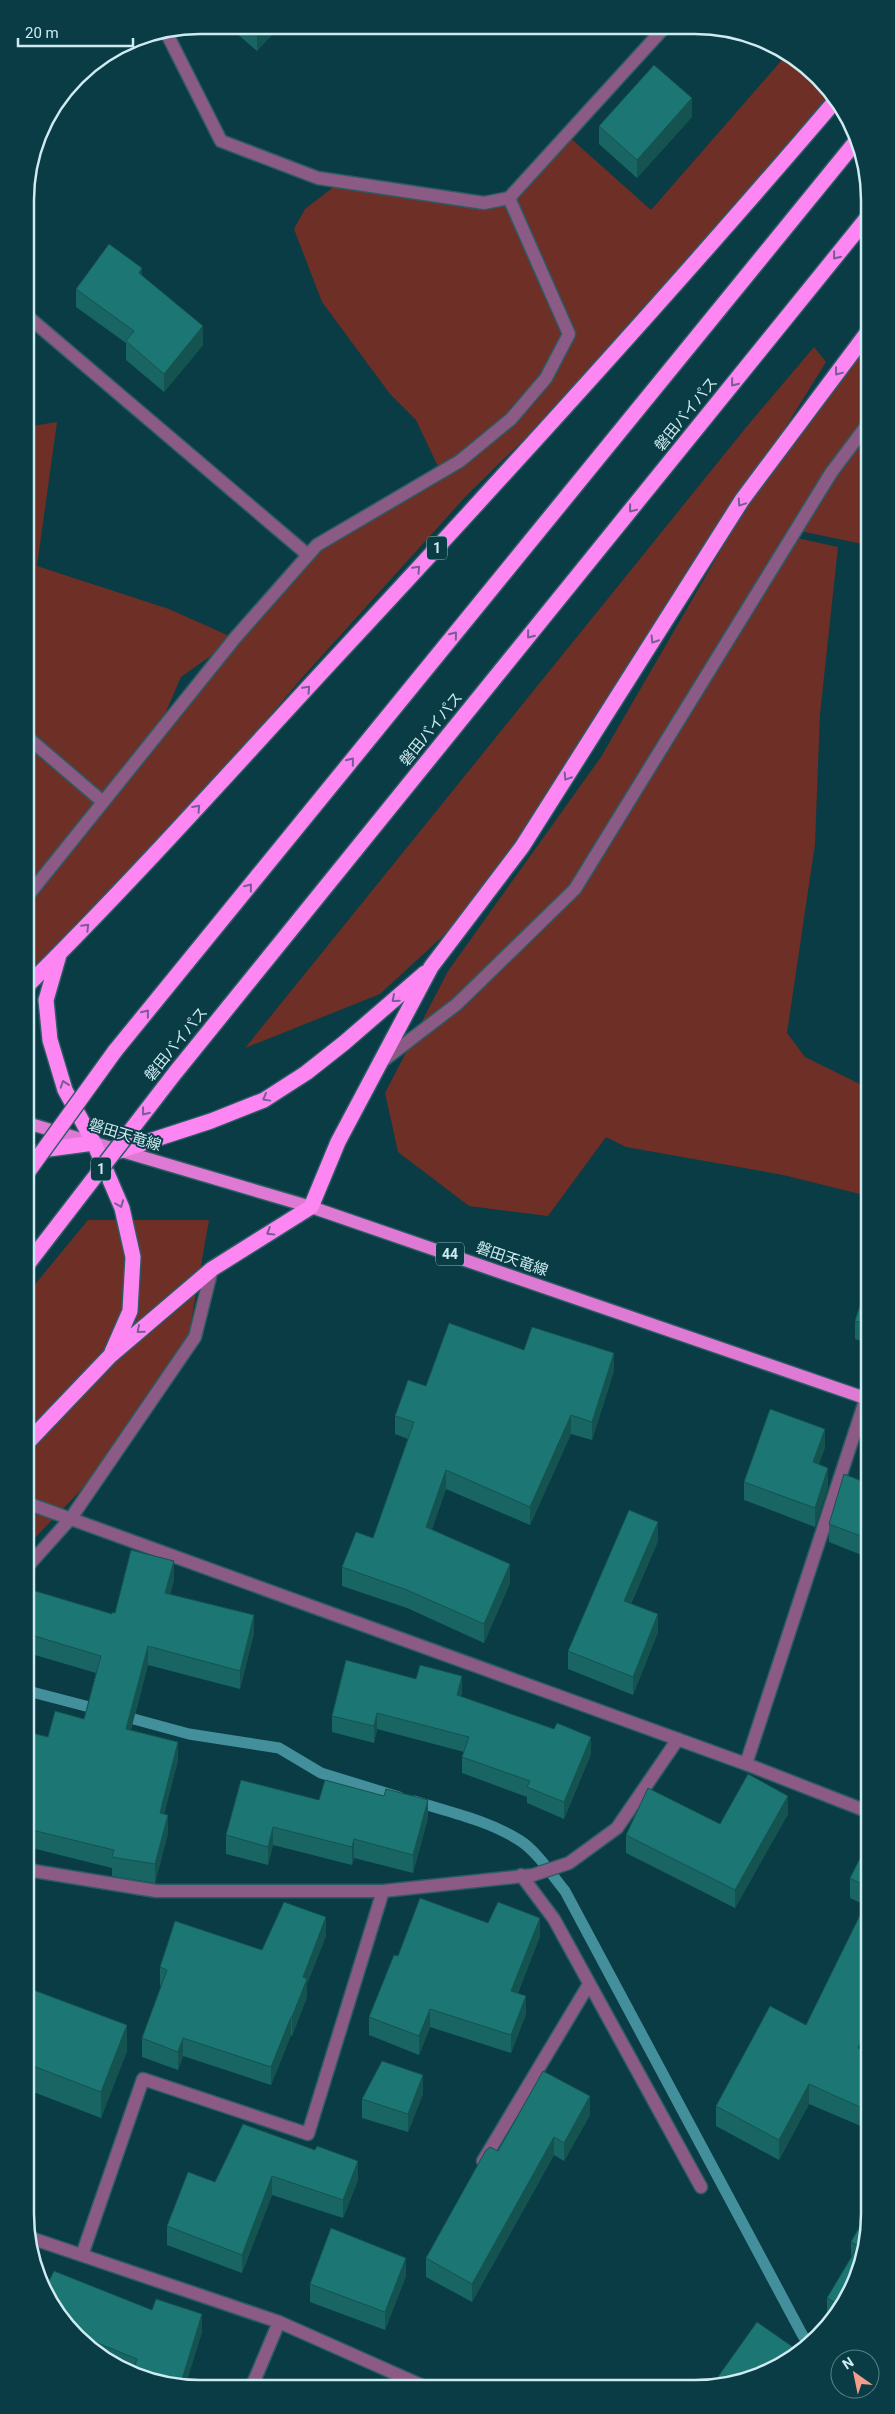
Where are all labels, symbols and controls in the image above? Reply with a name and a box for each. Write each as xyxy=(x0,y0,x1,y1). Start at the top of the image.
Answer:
scale bar xyxy=(18,15,132,47)
text: 20 m xyxy=(25,24,59,42)
one-way arrow xyxy=(834,250,842,259)
one-way arrow xyxy=(835,366,843,375)
street label: 磐田バイパス xyxy=(651,373,721,455)
one-way arrow xyxy=(731,377,740,386)
one-way arrow xyxy=(738,497,747,506)
one-way arrow xyxy=(630,503,638,512)
road number: 1 xyxy=(427,536,447,560)
one-way arrow xyxy=(411,566,420,575)
one-way arrow xyxy=(527,629,535,638)
one-way arrow xyxy=(448,631,457,640)
one-way arrow xyxy=(651,634,660,644)
one-way arrow xyxy=(301,685,310,694)
street label: 磐田バイパス xyxy=(396,688,466,770)
one-way arrow xyxy=(346,757,355,766)
one-way arrow xyxy=(564,771,573,781)
one-way arrow xyxy=(191,805,200,814)
one-way arrow xyxy=(243,884,251,893)
one-way arrow xyxy=(80,924,89,933)
one-way arrow xyxy=(391,994,400,1003)
street label: 磐田バイパス xyxy=(141,1003,211,1085)
one-way arrow xyxy=(141,1010,149,1019)
one-way arrow xyxy=(59,1081,69,1089)
one-way arrow xyxy=(262,1092,271,1102)
one-way arrow xyxy=(142,1106,151,1116)
street label: 磐田天竜線 xyxy=(86,1115,164,1155)
road number: 1 xyxy=(91,1158,111,1180)
one-way arrow xyxy=(114,1199,124,1208)
one-way arrow xyxy=(266,1226,275,1236)
street label: 磐田天竜線 xyxy=(474,1238,550,1280)
road number: 44 xyxy=(436,1242,464,1266)
one-way arrow xyxy=(137,1324,146,1333)
north arrow xyxy=(830,2349,880,2399)
text: N xyxy=(839,2354,856,2373)

